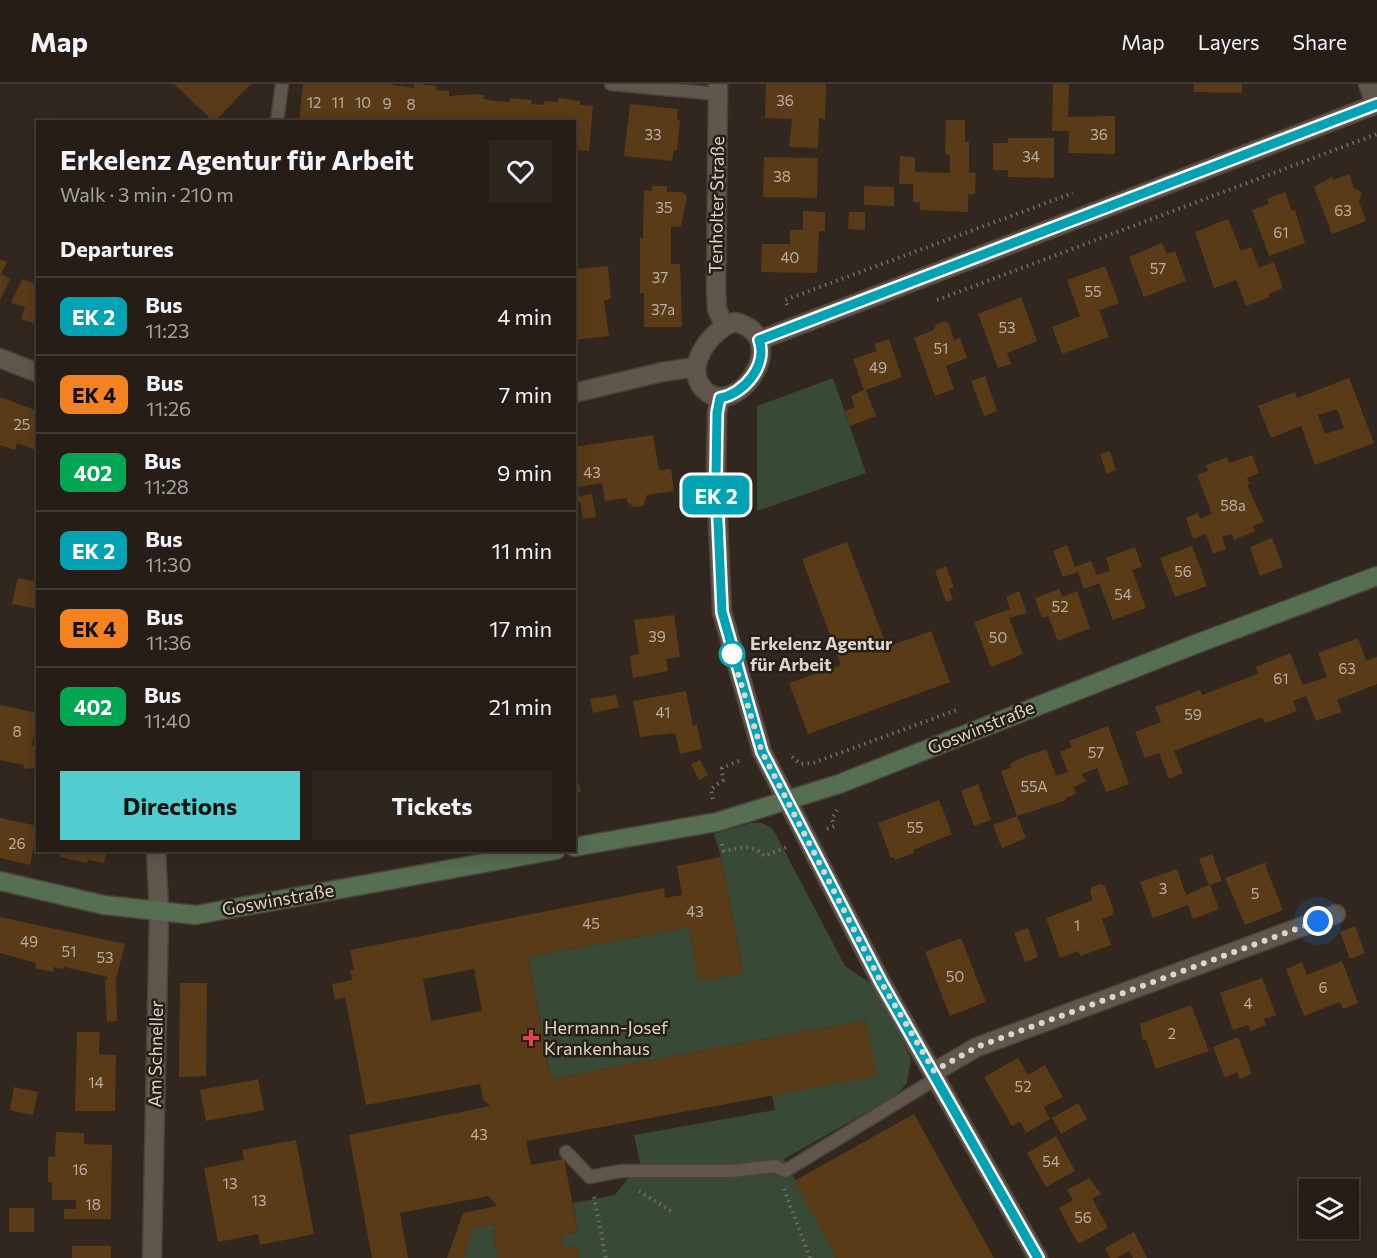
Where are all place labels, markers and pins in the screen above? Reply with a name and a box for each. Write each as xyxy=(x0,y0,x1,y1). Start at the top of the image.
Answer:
place label: Erkelenz Agentur für Arbeit xyxy=(750,632,893,675)
marker: Erkelenz Agentur für Arbeit xyxy=(719,641,745,667)
place label: Hermann-Josef Krankenhaus xyxy=(544,1016,669,1059)
marker: Hermann-Josef Krankenhaus xyxy=(522,1029,540,1047)

